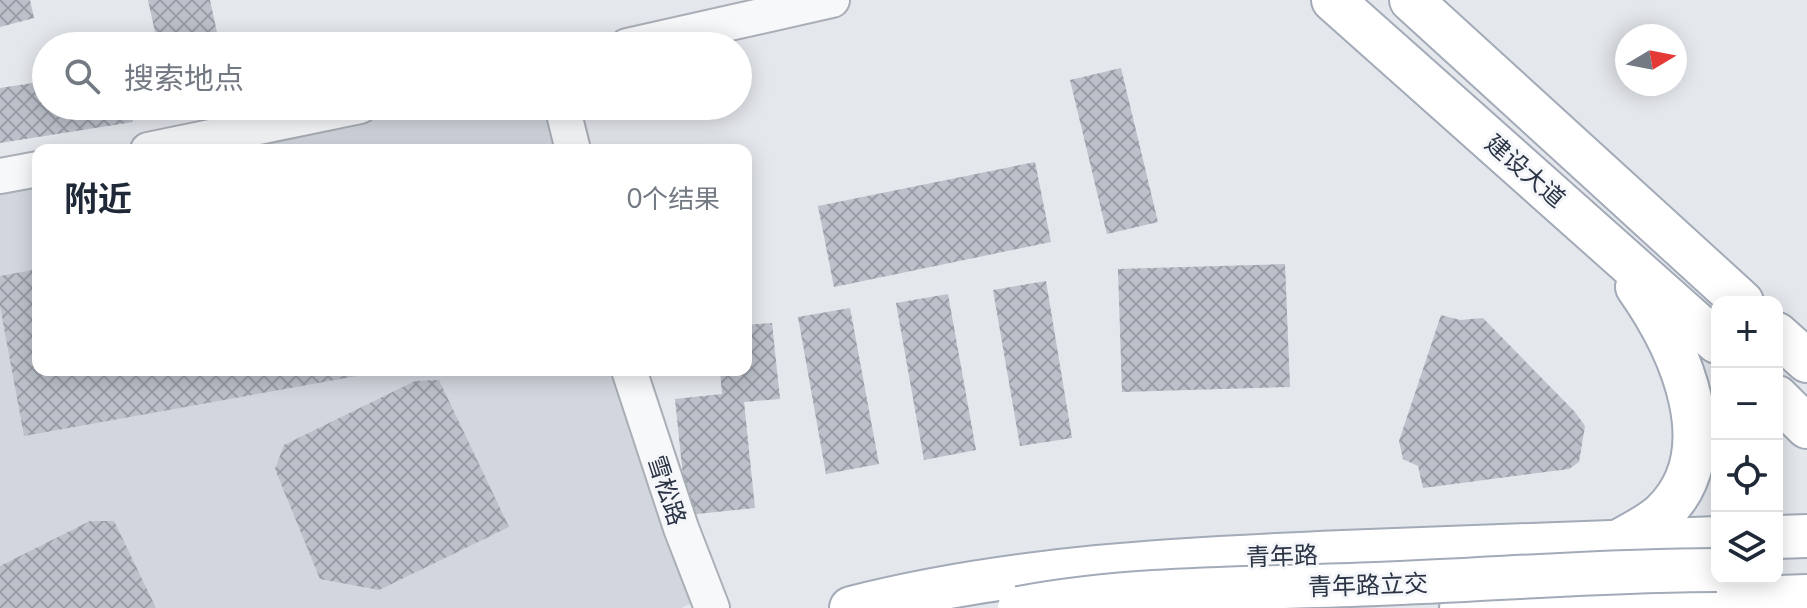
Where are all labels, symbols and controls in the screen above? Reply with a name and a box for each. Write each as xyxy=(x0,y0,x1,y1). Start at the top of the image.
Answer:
north arrow xyxy=(1615,24,1687,96)
search box xyxy=(32,32,752,120)
icon: search xyxy=(60,54,104,98)
text: 搜索地点 xyxy=(124,59,244,95)
street label: 建设大道 xyxy=(1480,128,1572,212)
text: 附近 xyxy=(64,177,132,218)
text: 0个结果 xyxy=(627,182,720,214)
map controls xyxy=(1711,296,1783,584)
button: + xyxy=(1711,296,1783,368)
button: − xyxy=(1711,368,1783,440)
button: locate xyxy=(1711,440,1783,512)
street label: 雪松路 xyxy=(643,451,693,529)
button: layers xyxy=(1711,512,1783,584)
street label: 青年路 xyxy=(1246,539,1318,571)
street label: 青年路立交 xyxy=(1308,567,1428,601)

